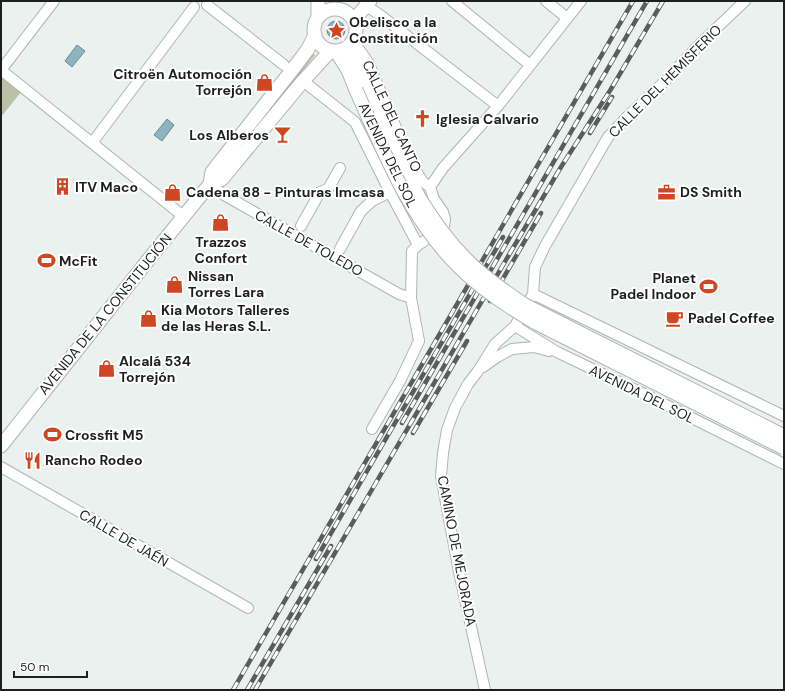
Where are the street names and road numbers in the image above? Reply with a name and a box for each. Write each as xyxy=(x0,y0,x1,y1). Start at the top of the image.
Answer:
street label: CALLE DEL HEMISFERIO xyxy=(605,21,725,141)
street label: CALLE DEL CANTO xyxy=(358,57,426,175)
street label: AVENIDA DEL SOL xyxy=(355,99,421,211)
street label: CALLE DE TOLEDO xyxy=(252,206,366,280)
street label: AVENIDA DE LA CONSTITUCIÓN xyxy=(34,230,176,398)
street label: AVENIDA DEL SOL xyxy=(586,361,698,427)
street label: CAMINO DE MEJORADA xyxy=(434,474,480,628)
street label: CALLE DE JAÉN xyxy=(76,505,172,571)

